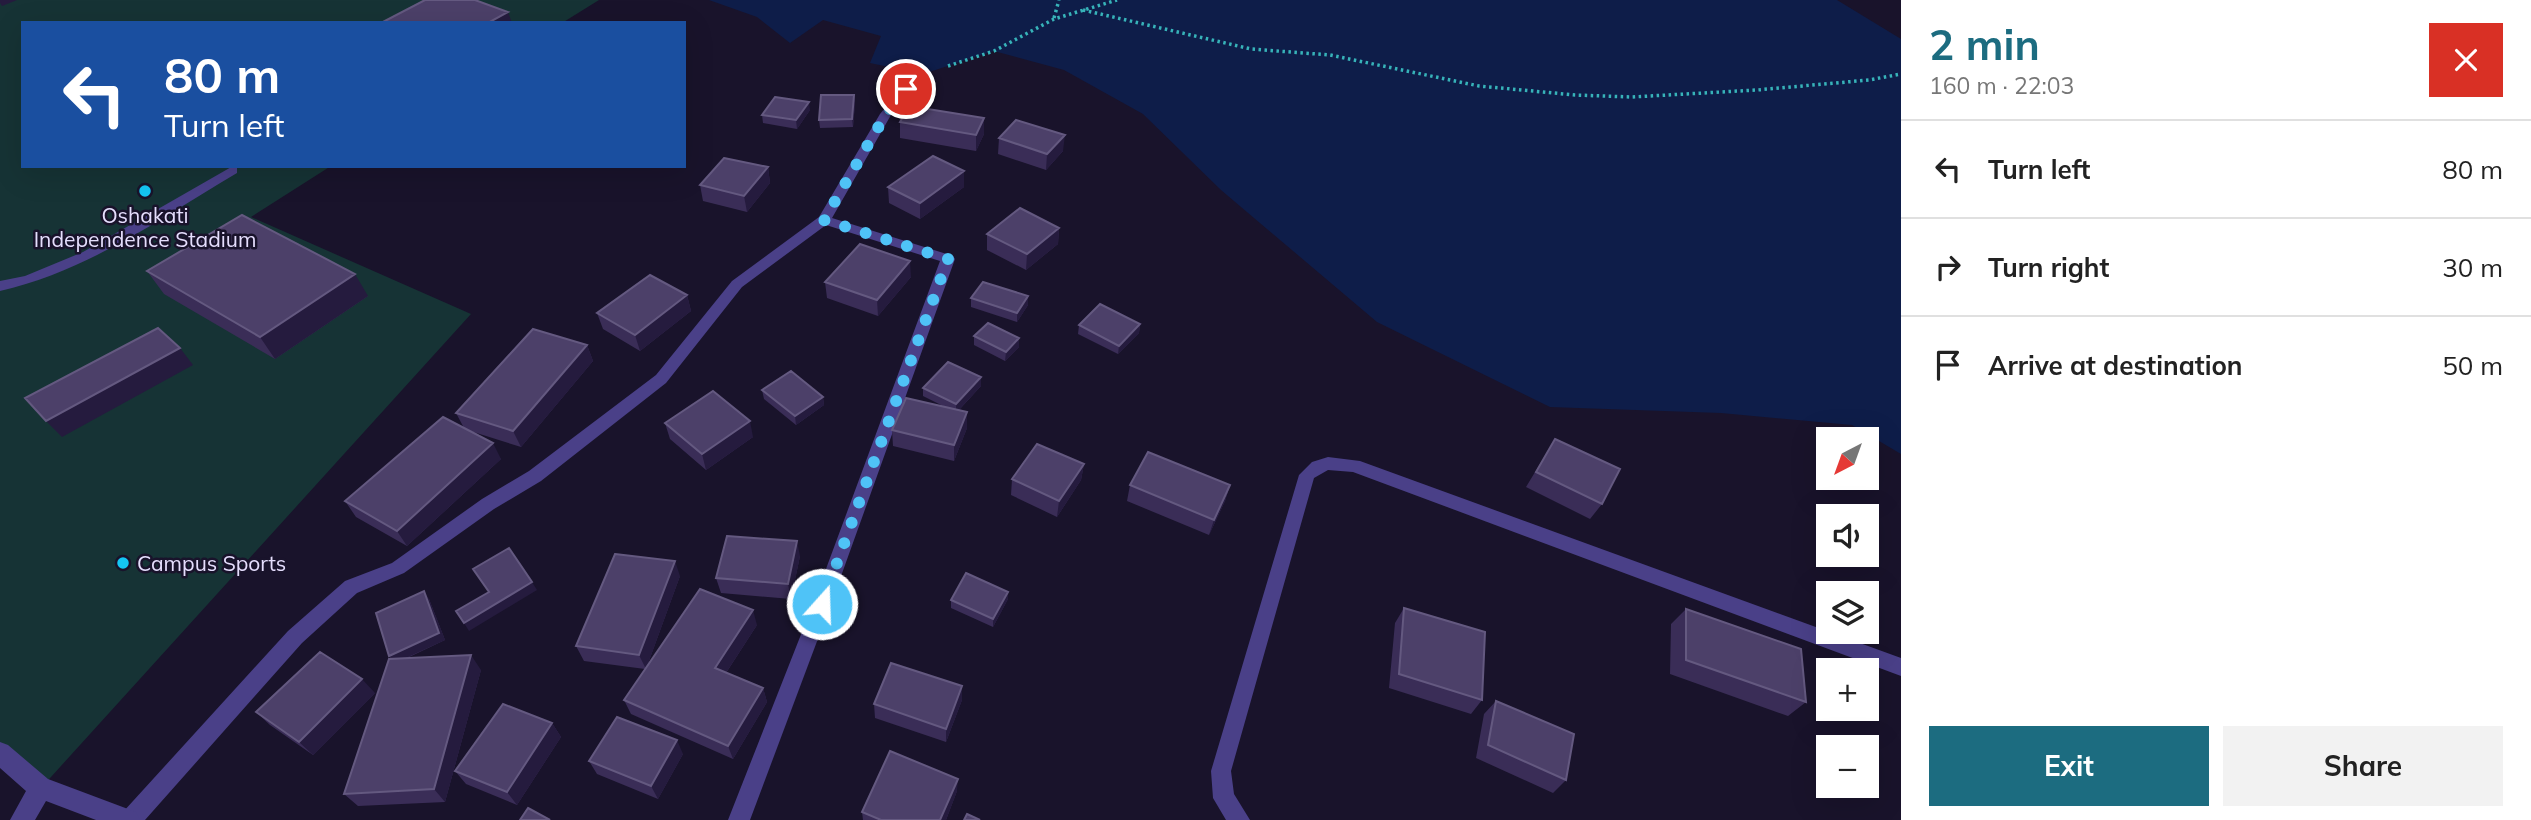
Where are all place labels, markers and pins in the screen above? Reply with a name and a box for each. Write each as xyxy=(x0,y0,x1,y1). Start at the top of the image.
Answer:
pin xyxy=(876,59,936,119)
marker: Oshakati Independence Stadium xyxy=(137,183,153,199)
place label: Oshakati Independence Stadium xyxy=(34,202,256,252)
place label: Campus Sports xyxy=(137,550,286,576)
marker: Campus Sports xyxy=(115,555,131,571)

